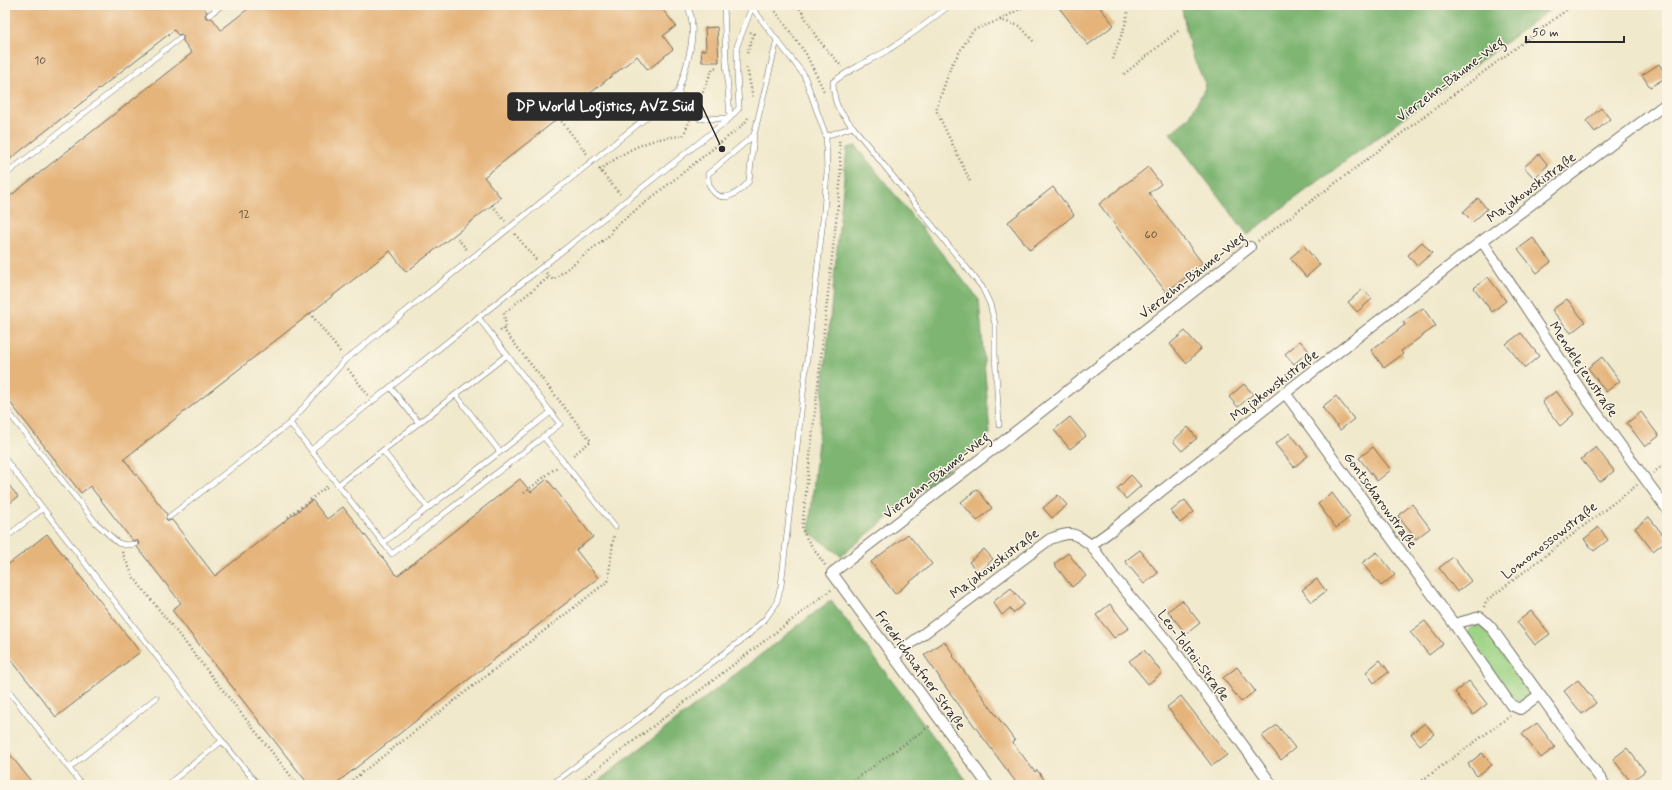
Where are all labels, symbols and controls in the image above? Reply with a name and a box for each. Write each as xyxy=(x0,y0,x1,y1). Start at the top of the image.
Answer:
scale bar xyxy=(1526,18,1624,44)
text: 50 m xyxy=(1532,25,1559,41)
street label: Vierzehn-Bäume-Weg xyxy=(1393,33,1509,128)
house number: 10 xyxy=(34,53,46,69)
callout: DP World Logistics, AVZ Süd xyxy=(508,93,702,120)
text: DP World Logistics, AVZ Süd xyxy=(516,97,695,119)
street label: Majakowskistraße xyxy=(1483,148,1580,227)
house number: 12 xyxy=(238,207,250,223)
house number: 60 xyxy=(1144,227,1158,243)
street label: Vierzehn-Bäume-Weg xyxy=(1136,228,1251,325)
street label: Mendelejewstraße xyxy=(1545,318,1622,421)
street label: Majakowskistraße xyxy=(1227,346,1322,426)
street label: Vierzehn-Bäume-Weg xyxy=(880,428,995,525)
street label: Gontscharowstraße xyxy=(1339,449,1421,552)
street label: Lomonossowstraße xyxy=(1498,498,1601,584)
street label: Majakowskistraße xyxy=(946,524,1043,603)
street label: Leo-Tolstoi-Straße xyxy=(1153,606,1233,705)
street label: Friedrichshafner Straße xyxy=(871,607,970,734)

